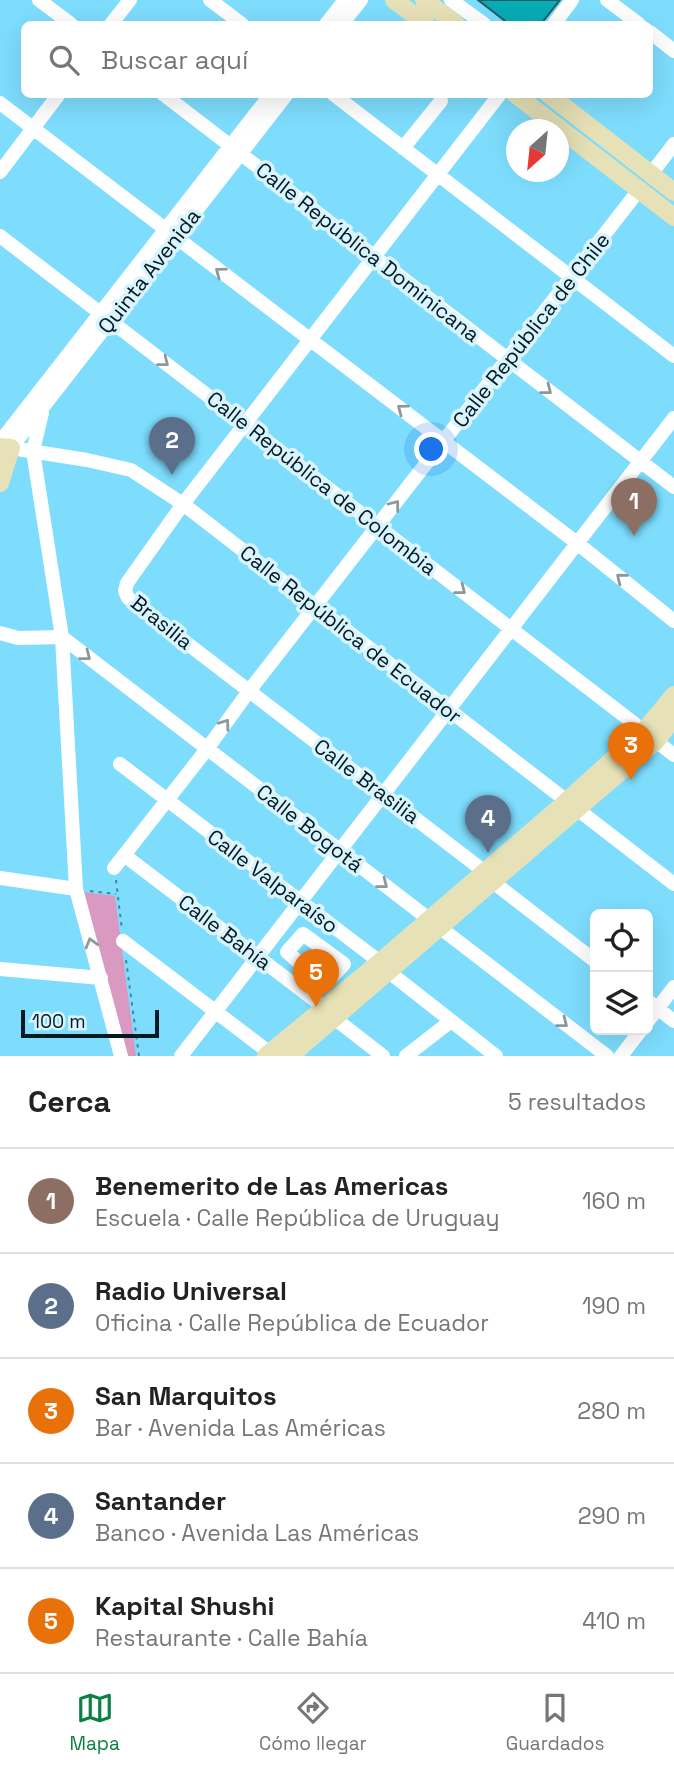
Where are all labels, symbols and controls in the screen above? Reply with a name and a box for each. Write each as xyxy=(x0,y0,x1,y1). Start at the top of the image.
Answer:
search box xyxy=(21,21,653,98)
icon: search xyxy=(45,41,83,79)
text: Buscar aquí xyxy=(101,43,248,77)
north arrow xyxy=(506,119,569,182)
street label: Calle República Dominicana xyxy=(250,156,486,348)
street label: Quinta Avenida xyxy=(92,203,206,339)
street label: Calle República de Chile xyxy=(446,227,616,433)
one-way arrow xyxy=(216,267,228,280)
one-way arrow xyxy=(157,354,169,367)
one-way arrow xyxy=(539,381,552,394)
street label: Calle República de Colombia xyxy=(202,385,442,581)
one-way arrow xyxy=(397,405,409,418)
pin: 2 xyxy=(149,417,195,475)
your location xyxy=(414,432,448,466)
pin: 1 xyxy=(611,478,657,536)
one-way arrow xyxy=(387,501,400,513)
street label: Calle República de Ecuador xyxy=(235,539,467,729)
one-way arrow xyxy=(616,574,629,586)
one-way arrow xyxy=(454,582,466,595)
street label: Brasilia xyxy=(126,589,198,655)
one-way arrow xyxy=(78,647,91,660)
one-way arrow xyxy=(217,719,230,732)
pin: 3 xyxy=(608,722,654,780)
street label: Calle Brasilia xyxy=(309,732,425,830)
street label: Calle Bogotá xyxy=(251,778,369,878)
pin: 4 xyxy=(465,795,511,853)
street label: Calle Valparaíso xyxy=(202,823,344,939)
one-way arrow xyxy=(375,875,388,888)
street label: Calle Bahía xyxy=(173,888,277,976)
map controls xyxy=(590,909,653,1035)
button: locate xyxy=(590,909,653,972)
one-way arrow xyxy=(85,937,99,949)
pin: 5 xyxy=(293,949,339,1007)
button: layers xyxy=(590,972,653,1035)
scale bar xyxy=(21,1007,159,1039)
text: 100 m xyxy=(32,1009,86,1034)
one-way arrow xyxy=(556,1014,568,1027)
text: Cerca xyxy=(28,1082,111,1121)
text: 5 resultados xyxy=(508,1087,646,1117)
text: Benemerito de Las Americas xyxy=(95,1169,448,1203)
text: 1 xyxy=(46,1186,56,1216)
text: 160 m xyxy=(582,1186,646,1216)
text: Escuela · Calle República de Uruguay xyxy=(95,1203,500,1233)
text: Radio Universal xyxy=(95,1274,287,1308)
text: 2 xyxy=(44,1291,58,1321)
text: 190 m xyxy=(582,1291,646,1321)
text: Oficina · Calle República de Ecuador xyxy=(95,1308,489,1338)
text: San Marquitos xyxy=(95,1379,277,1413)
text: 3 xyxy=(44,1396,58,1426)
text: 280 m xyxy=(577,1396,646,1426)
text: Bar · Avenida Las Américas xyxy=(95,1413,386,1443)
text: Santander xyxy=(95,1484,226,1518)
text: 4 xyxy=(44,1501,58,1531)
text: 290 m xyxy=(578,1501,646,1531)
text: Banco · Avenida Las Américas xyxy=(95,1518,419,1548)
text: Kapital Shushi xyxy=(95,1589,274,1623)
text: 5 xyxy=(44,1606,58,1636)
text: 410 m xyxy=(582,1606,646,1636)
text: Restaurante · Calle Bahía xyxy=(95,1623,368,1653)
tab: Mapa xyxy=(69,1689,120,1756)
tab: Cómo llegar xyxy=(259,1689,367,1756)
tab: Guardados xyxy=(506,1689,605,1756)

